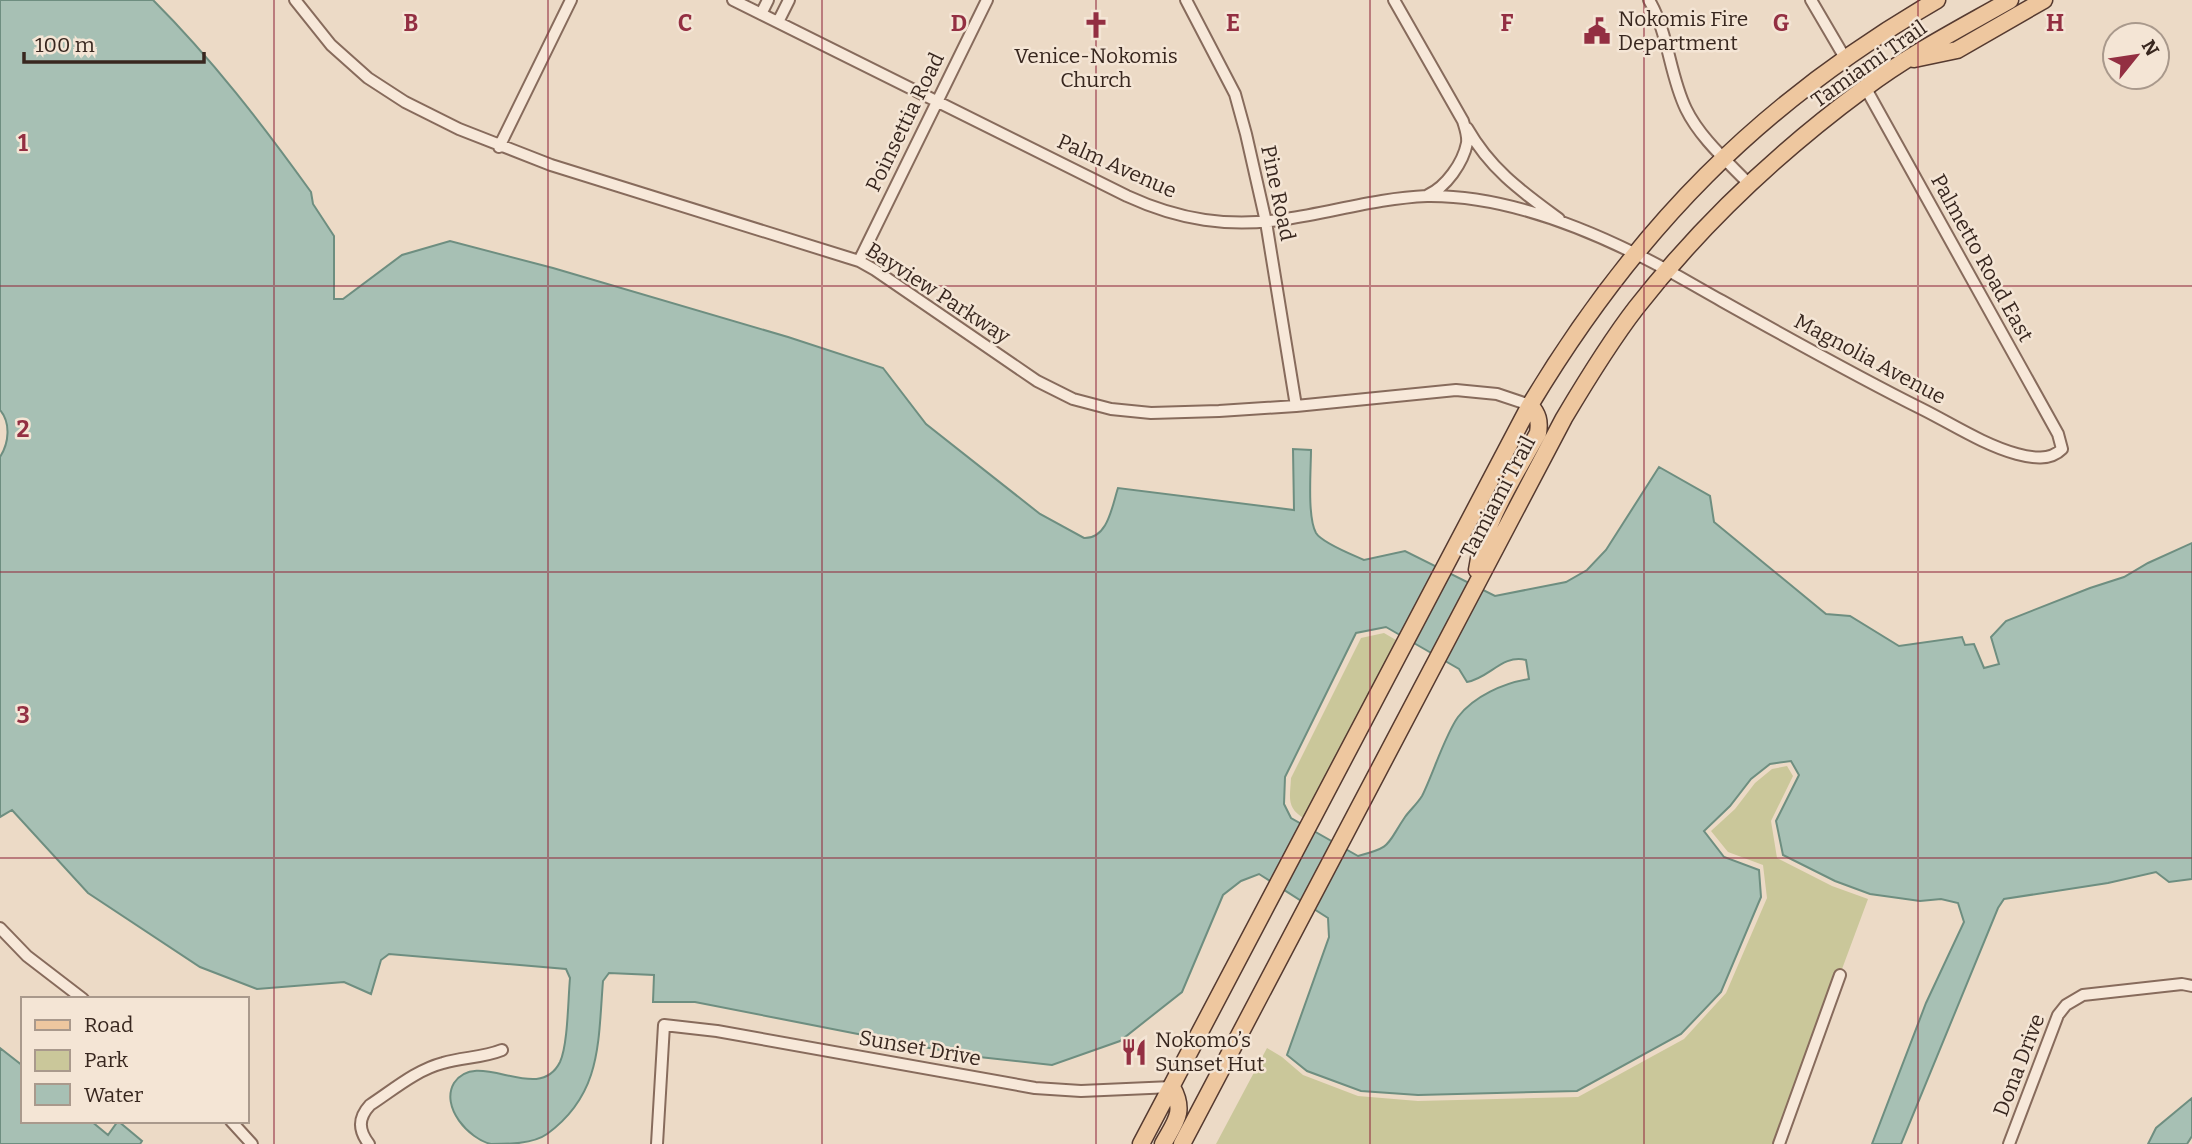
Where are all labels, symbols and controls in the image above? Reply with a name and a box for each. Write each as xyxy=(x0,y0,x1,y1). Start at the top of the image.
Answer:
place label: Nokomis Fire Department xyxy=(1618,6,1748,56)
text: B xyxy=(404,9,418,37)
text: C xyxy=(678,9,692,37)
text: D xyxy=(951,9,967,37)
text: E xyxy=(1226,9,1240,37)
text: F xyxy=(1501,9,1514,37)
text: G xyxy=(1773,9,1790,37)
text: H xyxy=(2046,9,2064,37)
church icon: Venice-Nokomis Church xyxy=(1081,10,1111,40)
street label: Tamiami Trail xyxy=(1806,15,1932,113)
public building icon: Nokomis Fire Department xyxy=(1582,16,1612,46)
scale bar xyxy=(24,21,205,65)
north arrow xyxy=(2101,21,2171,91)
text: 100 m xyxy=(35,32,95,58)
text: N xyxy=(2137,36,2164,60)
place label: Venice-Nokomis Church xyxy=(1014,43,1178,93)
street label: Poinsettia Road xyxy=(860,48,950,196)
street label: Palm Avenue xyxy=(1053,128,1181,204)
text: 1 xyxy=(18,129,28,157)
street label: Pine Road xyxy=(1255,143,1301,243)
street label: Palmetto Road East xyxy=(1925,170,2039,347)
street label: Bayview Parkway xyxy=(861,237,1016,350)
street label: Magnolia Avenue xyxy=(1790,308,1950,410)
text: 2 xyxy=(17,415,30,443)
street label: Tamiami Trail xyxy=(1455,431,1541,563)
text: 3 xyxy=(16,701,30,729)
legend xyxy=(21,997,248,1123)
street label: Dona Drive xyxy=(1988,1010,2050,1120)
text: Road xyxy=(84,1012,133,1038)
street label: Sunset Drive xyxy=(857,1024,983,1072)
place label: Nokomo’s Sunset Hut xyxy=(1155,1027,1265,1077)
restaurant icon: Nokomo’s Sunset Hut xyxy=(1119,1037,1149,1067)
text: Park xyxy=(84,1047,128,1073)
text: Water xyxy=(84,1082,143,1108)

